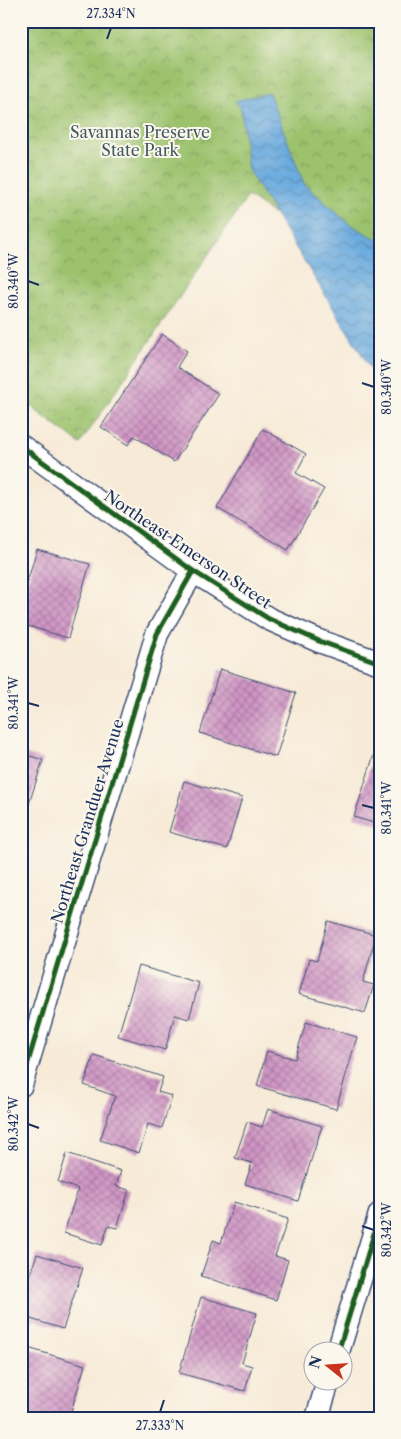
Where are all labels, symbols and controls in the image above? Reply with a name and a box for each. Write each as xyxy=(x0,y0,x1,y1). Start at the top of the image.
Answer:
text: 27.334°N xyxy=(86,6,136,21)
park label: Savannas Preserve State Park xyxy=(70,122,210,160)
text: 80.340°W xyxy=(6,252,21,309)
text: 80.340°W xyxy=(379,358,394,415)
street label: Northeast Emerson Street xyxy=(101,486,276,613)
text: 80.341°W xyxy=(6,676,21,730)
street label: Northeast Granduer Avenue xyxy=(46,716,128,926)
text: 80.341°W xyxy=(379,781,394,835)
text: 80.342°W xyxy=(6,1096,21,1152)
text: 80.342°W xyxy=(379,1202,394,1258)
north arrow xyxy=(304,1342,354,1392)
text: N xyxy=(305,1354,326,1371)
text: 27.333°N xyxy=(135,1418,185,1433)

